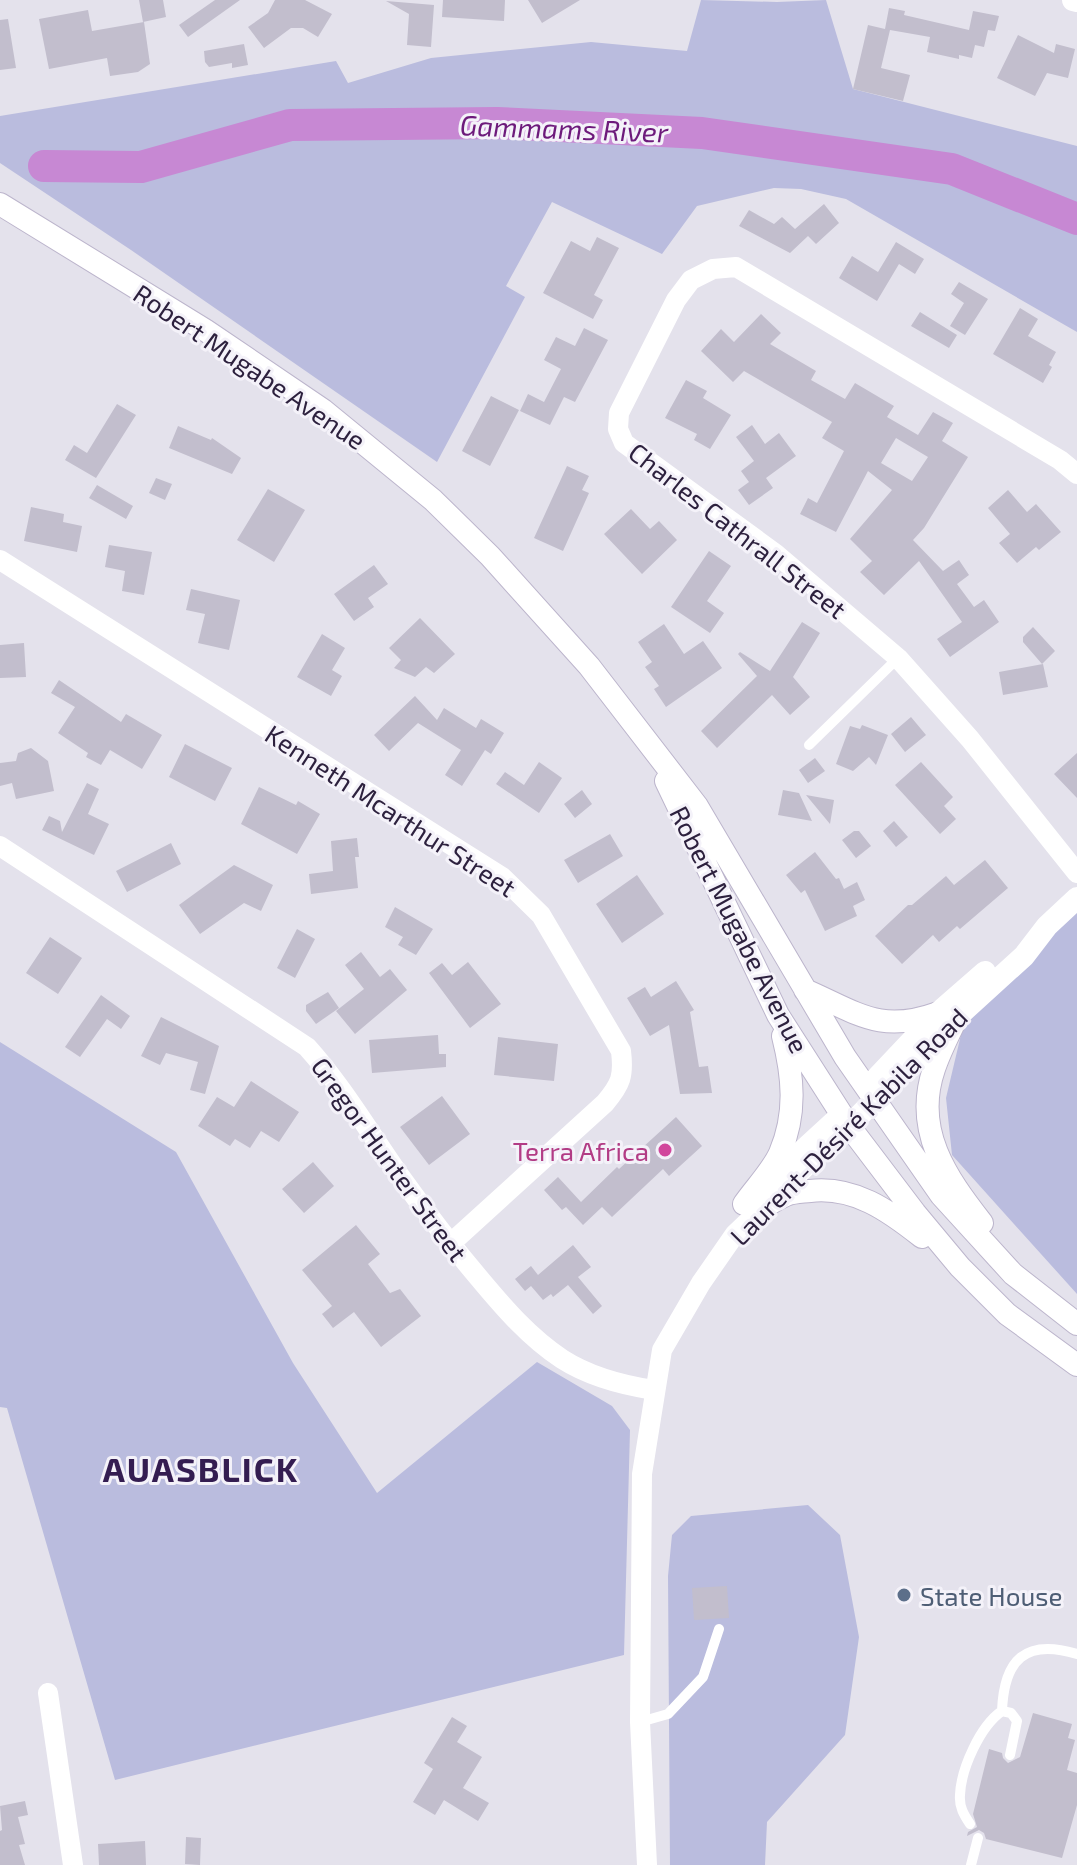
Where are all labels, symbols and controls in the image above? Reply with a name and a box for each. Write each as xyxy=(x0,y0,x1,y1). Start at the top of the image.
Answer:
water label: Gammams River xyxy=(459,107,670,149)
street label: Robert Mugabe Avenue xyxy=(128,277,372,455)
street label: Charles Cathrall Street xyxy=(623,436,853,624)
street label: Kenneth Mcarthur Street xyxy=(260,717,522,903)
street label: Robert Mugabe Avenue xyxy=(664,800,816,1058)
street label: Laurent-Désiré Kabila Road xyxy=(723,1001,973,1251)
street label: Gregor Hunter Street xyxy=(306,1051,474,1267)
place label: Terra Africa xyxy=(513,1135,649,1166)
marker: Terra Africa xyxy=(656,1141,674,1159)
district label: AUASBLICK xyxy=(103,1448,299,1489)
place label: State House xyxy=(920,1580,1062,1611)
marker: State House xyxy=(895,1586,913,1604)

